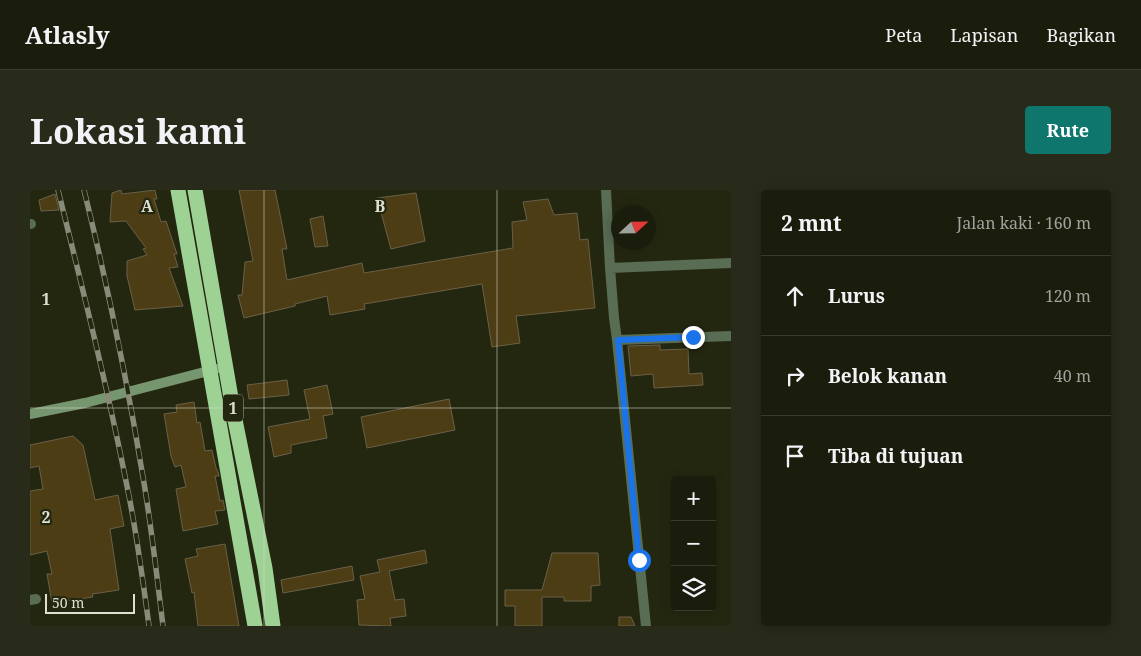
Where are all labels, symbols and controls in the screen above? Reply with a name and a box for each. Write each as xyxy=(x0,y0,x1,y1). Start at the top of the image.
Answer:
text: Atlasly xyxy=(25,18,110,51)
text: Peta xyxy=(885,23,922,47)
text: Lapisan xyxy=(950,23,1018,47)
text: Bagikan xyxy=(1046,23,1116,47)
button: Rute xyxy=(1025,106,1111,154)
text: Lokasi kami xyxy=(30,107,246,154)
text: A xyxy=(141,195,154,217)
text: B xyxy=(375,195,386,217)
north arrow xyxy=(611,205,656,250)
text: 2 mnt xyxy=(781,209,842,237)
text: Jalan kaki · 160 m xyxy=(957,212,1091,234)
icon: ahead xyxy=(781,282,809,310)
text: Lurus xyxy=(828,283,885,309)
text: 120 m xyxy=(1045,285,1091,307)
text: 1 xyxy=(41,288,51,310)
route end xyxy=(682,326,705,349)
icon: right xyxy=(781,362,809,390)
text: Belok kanan xyxy=(828,363,947,389)
text: 40 m xyxy=(1054,365,1091,387)
road number: 1 xyxy=(223,394,243,422)
icon: arrive xyxy=(781,442,809,470)
text: Tiba di tujuan xyxy=(828,443,963,469)
map controls xyxy=(671,476,716,611)
button: + xyxy=(671,476,716,521)
text: 2 xyxy=(41,506,51,528)
button: − xyxy=(671,521,716,566)
route start xyxy=(628,549,651,572)
button: layers xyxy=(671,566,716,611)
scale bar xyxy=(45,591,135,614)
text: 50 m xyxy=(52,593,85,612)

